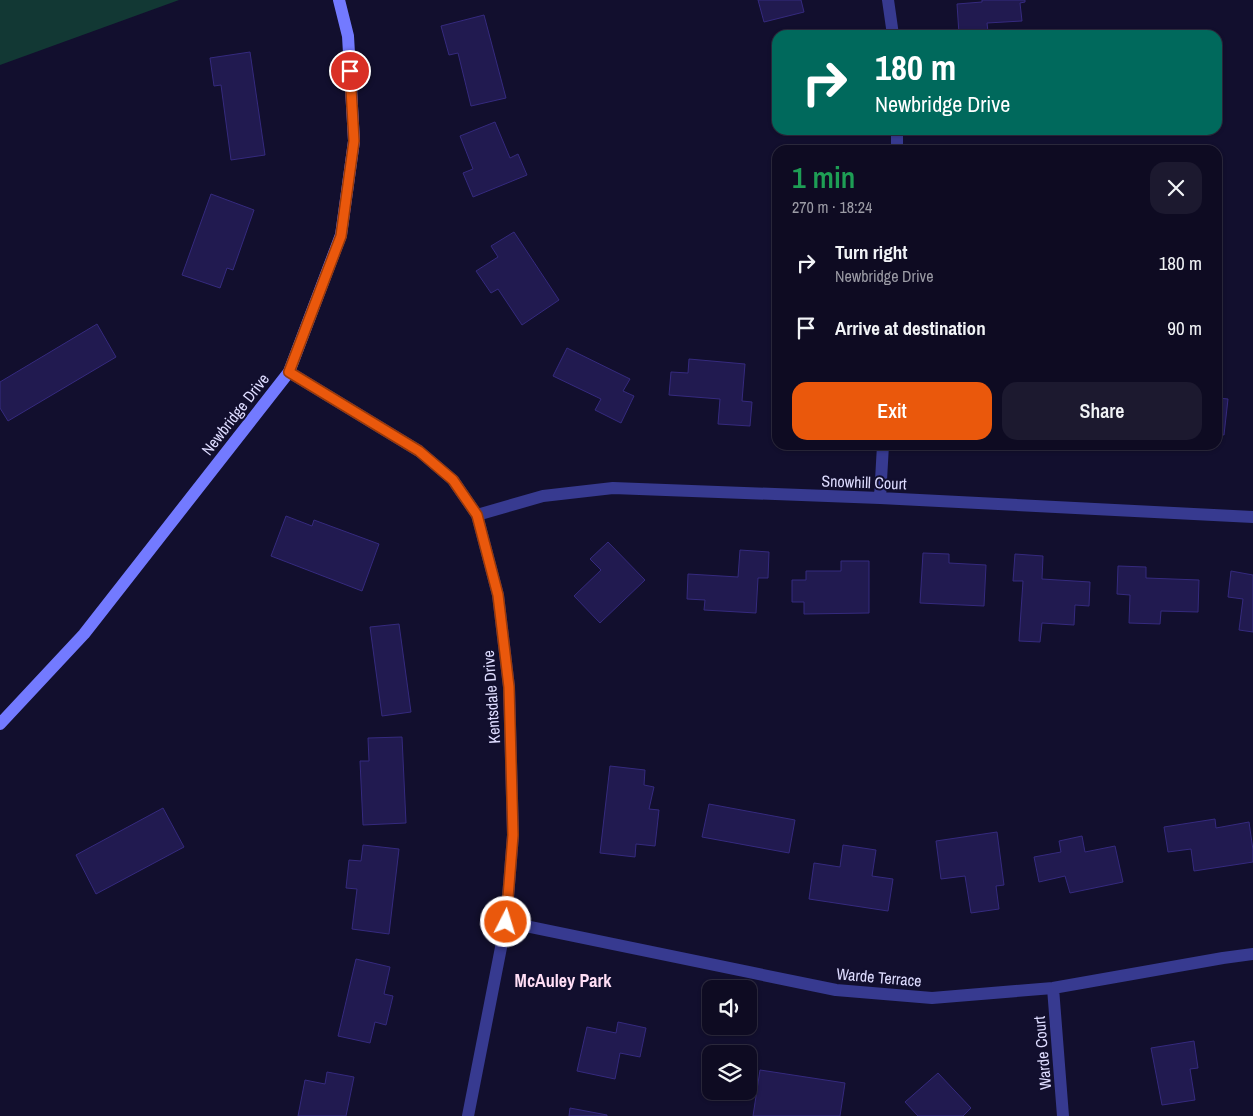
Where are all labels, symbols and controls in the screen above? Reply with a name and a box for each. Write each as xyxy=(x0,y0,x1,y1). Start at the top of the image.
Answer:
text: 180 m xyxy=(875,44,956,91)
pin xyxy=(329,50,371,92)
icon: right xyxy=(792,50,857,115)
icon: arrive xyxy=(336,57,364,85)
text: Newbridge Drive xyxy=(875,89,1010,119)
text: 1 min xyxy=(792,157,855,197)
button: close xyxy=(1150,162,1202,214)
text: 270 m · 18:24 xyxy=(792,196,872,218)
text: Turn right xyxy=(835,239,907,265)
icon: right xyxy=(792,249,820,277)
text: 180 m xyxy=(1159,250,1202,276)
text: Newbridge Drive xyxy=(835,265,933,287)
icon: arrive xyxy=(792,314,820,342)
text: Arrive at destination xyxy=(835,315,986,341)
text: 90 m xyxy=(1167,315,1202,341)
street label: Newbridge Drive xyxy=(196,368,274,460)
button: Exit xyxy=(792,382,992,440)
button: Share xyxy=(1002,382,1202,440)
street label: Snowhill Court xyxy=(821,470,907,494)
street label: Kentsdale Drive xyxy=(477,650,505,744)
position arrow xyxy=(479,895,531,947)
street label: Warde Terrace xyxy=(836,962,922,992)
district label: McAuley Park xyxy=(515,968,612,993)
map controls xyxy=(702,980,757,1100)
button: sound xyxy=(702,980,757,1035)
street label: Warde Court xyxy=(1028,1015,1056,1091)
button: layers xyxy=(702,1045,757,1100)

